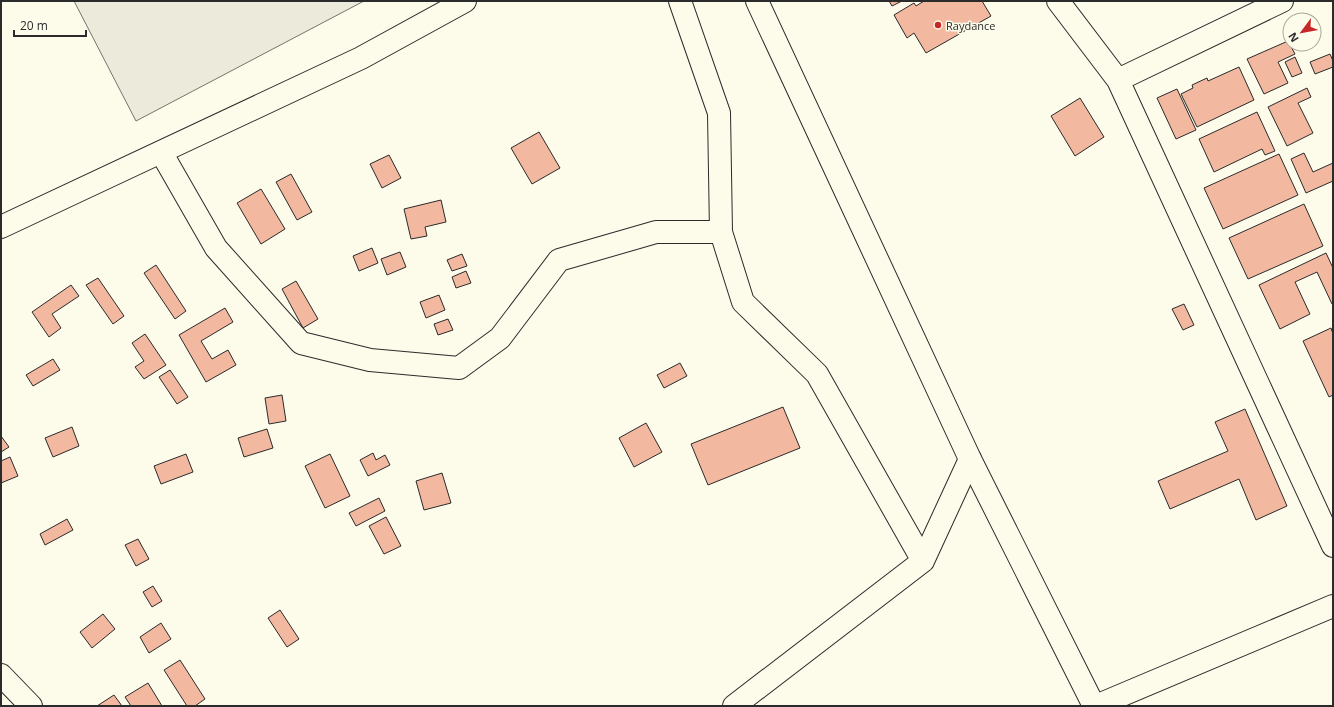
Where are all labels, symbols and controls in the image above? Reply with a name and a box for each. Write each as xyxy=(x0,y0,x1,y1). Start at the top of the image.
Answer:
scale bar xyxy=(14,12,86,38)
north arrow xyxy=(1282,12,1322,52)
text: 20 m xyxy=(20,17,48,34)
place label: Raydance xyxy=(946,18,995,33)
marker: Raydance xyxy=(933,20,943,30)
text: N xyxy=(1284,30,1302,45)

